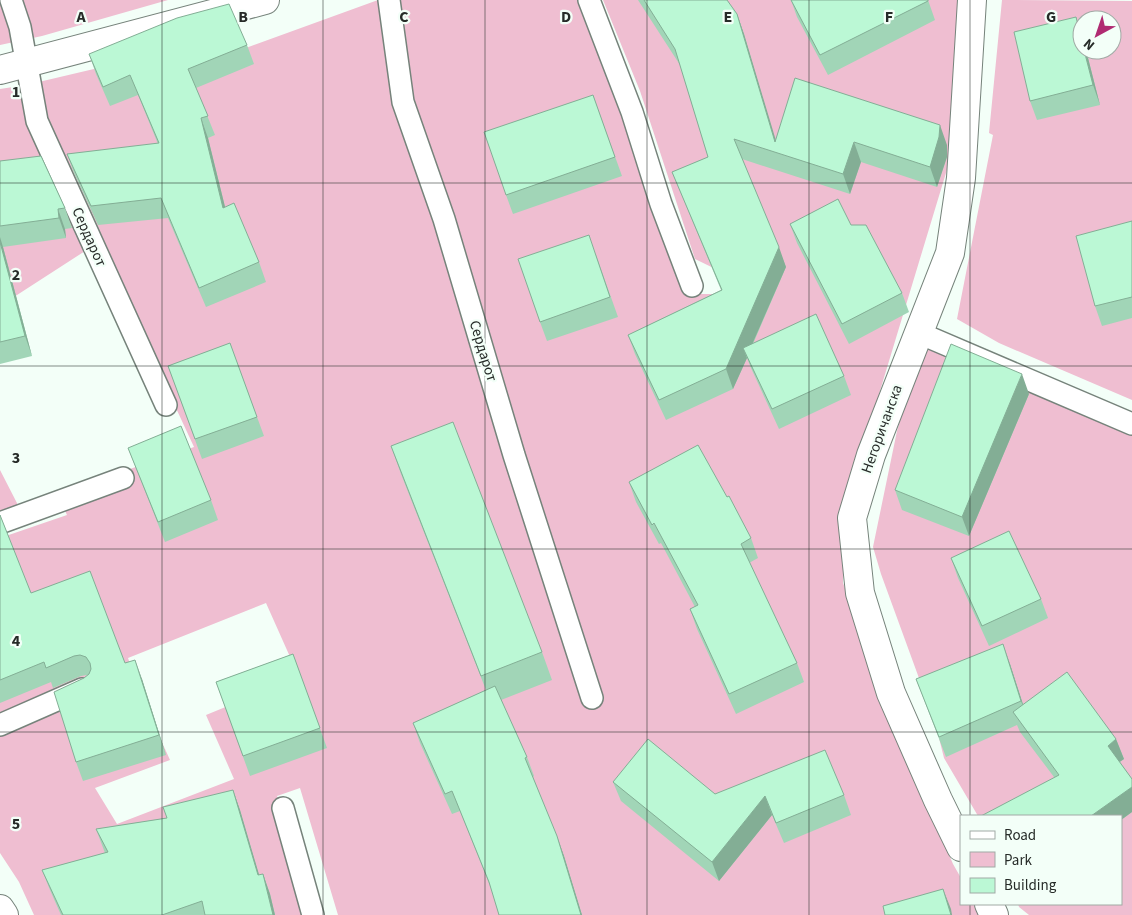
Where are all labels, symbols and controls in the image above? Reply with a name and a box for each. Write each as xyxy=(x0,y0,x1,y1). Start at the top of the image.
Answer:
text: A xyxy=(75,6,86,28)
text: B xyxy=(238,6,248,28)
text: C xyxy=(399,6,409,28)
text: D xyxy=(561,6,571,28)
text: E xyxy=(724,6,732,28)
text: F xyxy=(885,6,893,28)
text: G xyxy=(1046,6,1056,28)
north arrow xyxy=(1072,10,1122,60)
text: N xyxy=(1079,34,1099,55)
text: 1 xyxy=(12,81,20,103)
street label: Сердарот xyxy=(67,204,111,270)
text: 2 xyxy=(12,264,20,286)
street label: Сердарот xyxy=(464,318,502,384)
street label: Негоричанска xyxy=(856,382,908,476)
text: 3 xyxy=(12,447,20,469)
text: 4 xyxy=(12,630,21,652)
text: 5 xyxy=(12,813,20,835)
legend xyxy=(960,815,1122,905)
text: Road xyxy=(1004,825,1036,846)
text: Park xyxy=(1004,850,1033,871)
text: Building xyxy=(1004,875,1057,896)

